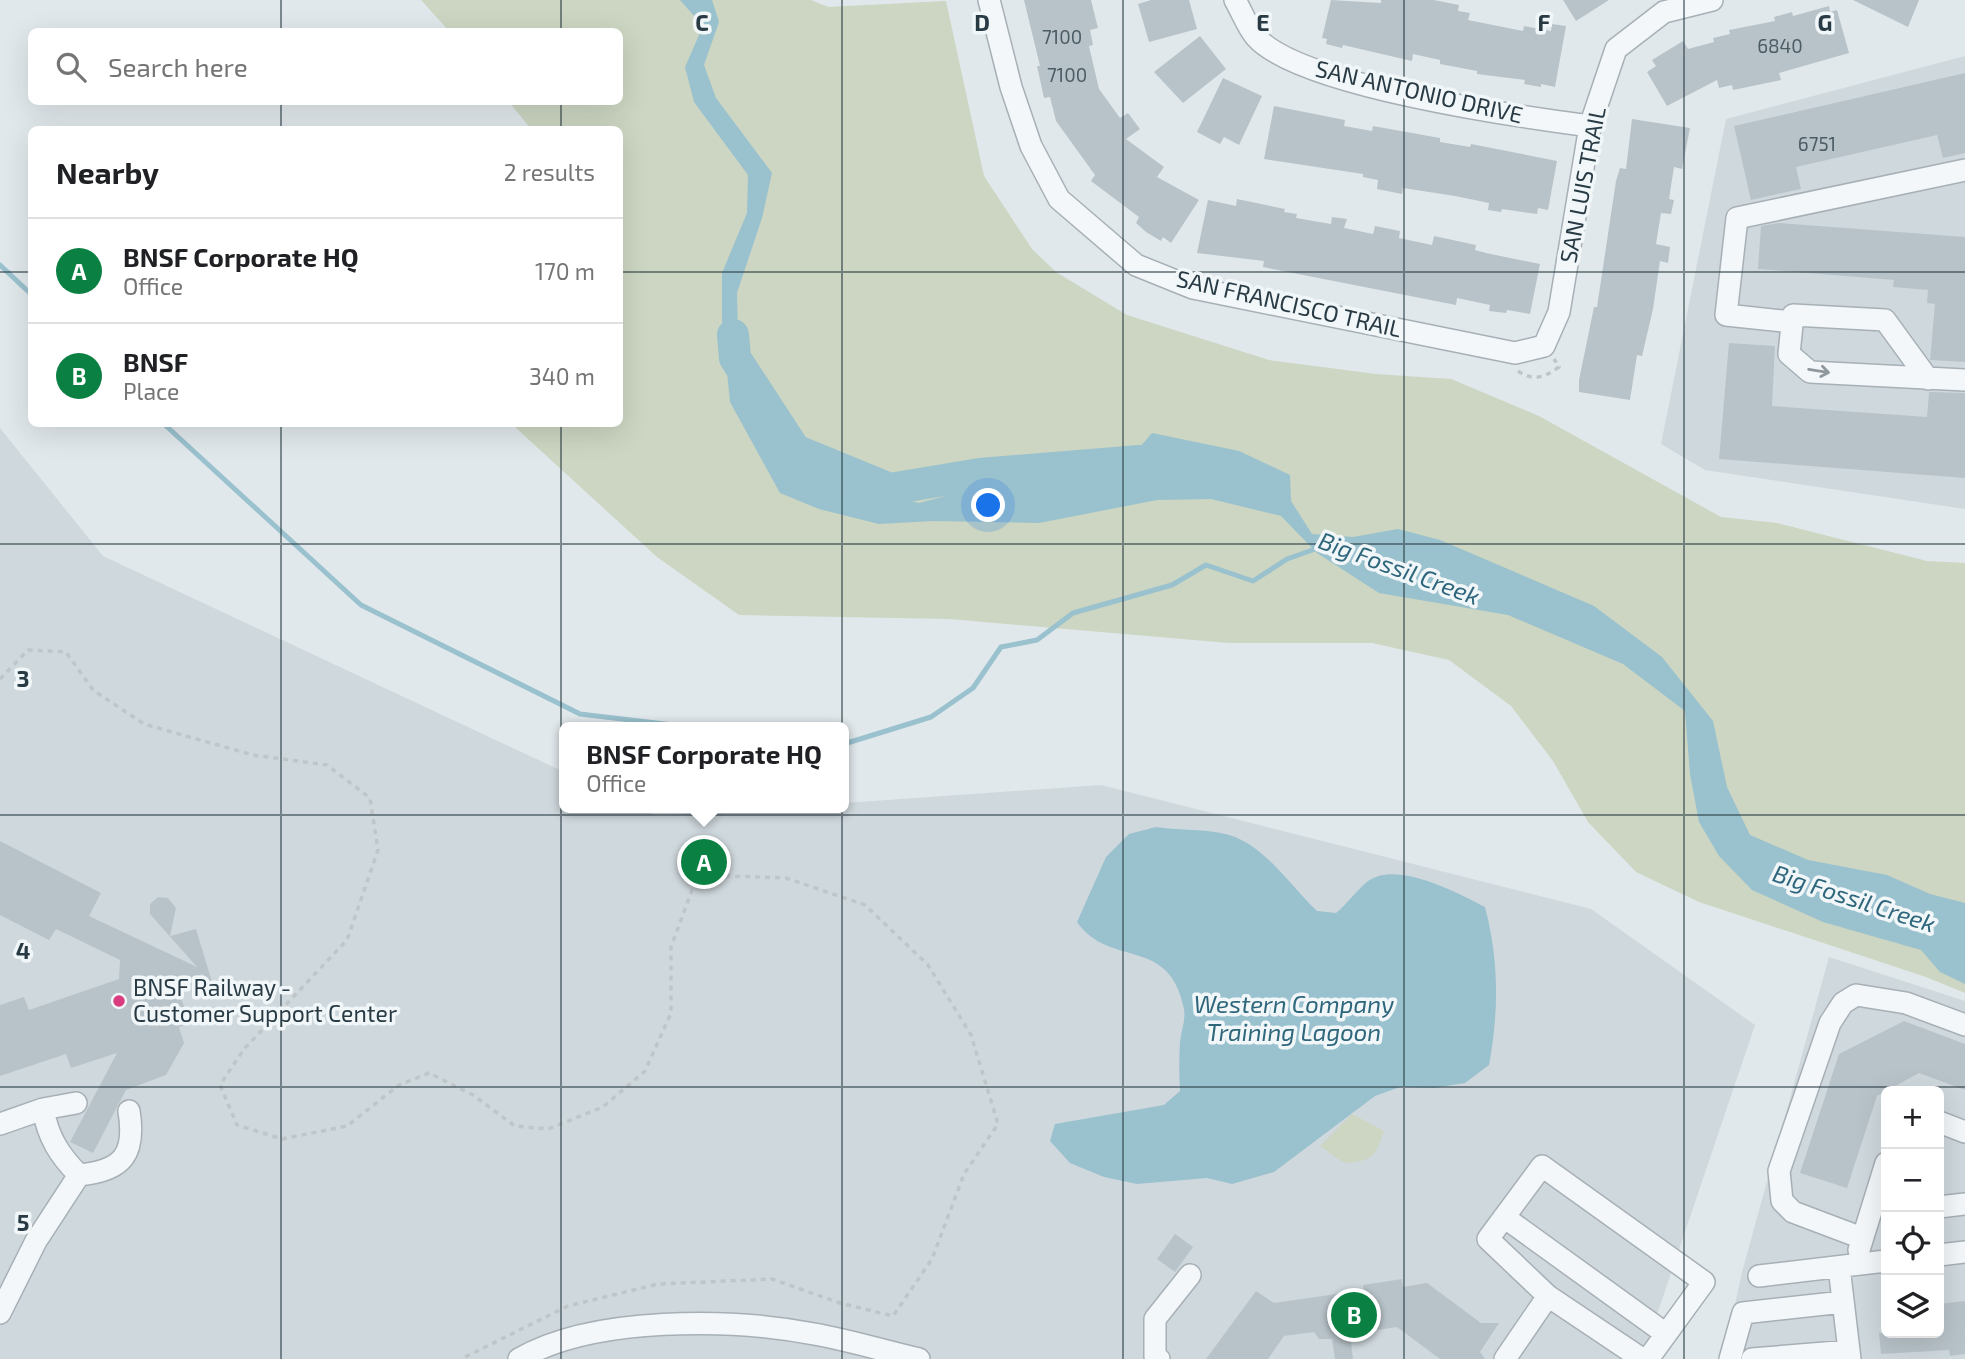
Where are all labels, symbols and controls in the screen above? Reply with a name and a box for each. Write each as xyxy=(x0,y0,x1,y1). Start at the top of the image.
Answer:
text: C xyxy=(695,8,709,36)
text: D xyxy=(974,8,990,36)
text: E xyxy=(1256,8,1270,36)
text: F xyxy=(1538,8,1551,36)
text: G xyxy=(1818,8,1832,36)
house number: 7100 xyxy=(1042,25,1082,48)
search box xyxy=(28,28,623,105)
house number: 6840 xyxy=(1757,34,1803,57)
icon: search xyxy=(52,48,90,86)
text: Search here xyxy=(108,51,248,82)
street label: SAN ANTONIO DRIVE xyxy=(1313,54,1526,129)
house number: 7100 xyxy=(1047,63,1087,86)
street label: SAN LUIS TRAIL xyxy=(1553,104,1611,265)
house number: 6751 xyxy=(1798,132,1836,155)
text: Nearby xyxy=(56,154,159,190)
text: 2 results xyxy=(504,158,595,186)
text: BNSF Corporate HQ xyxy=(123,241,359,272)
text: A xyxy=(71,257,87,285)
text: 170 m xyxy=(535,257,595,285)
street label: SAN FRANCISCO TRAIL xyxy=(1174,263,1405,343)
text: Office xyxy=(123,272,183,300)
text: BNSF xyxy=(123,346,188,377)
text: B xyxy=(72,362,86,390)
text: 340 m xyxy=(529,362,595,390)
one-way arrow xyxy=(1807,365,1830,378)
text: Place xyxy=(123,377,179,405)
your location xyxy=(971,488,1005,522)
water label: Big Fossil Creek xyxy=(1315,525,1484,610)
text: 3 xyxy=(16,664,30,692)
popup xyxy=(559,722,849,813)
text: BNSF Corporate HQ xyxy=(586,738,822,769)
text: Office xyxy=(586,769,646,797)
pin: A xyxy=(681,836,727,888)
water label: Big Fossil Creek xyxy=(1770,858,1939,937)
text: 4 xyxy=(16,936,30,964)
place label: BNSF Railway - Customer Support Center xyxy=(133,973,397,1027)
water label: Western Company Training Lagoon xyxy=(1194,989,1394,1046)
marker: BNSF Railway - Customer Support Center xyxy=(111,993,127,1009)
map controls xyxy=(1881,1086,1944,1338)
button: + xyxy=(1881,1086,1944,1149)
button: − xyxy=(1881,1149,1944,1212)
text: 5 xyxy=(17,1208,29,1236)
button: locate xyxy=(1881,1212,1944,1275)
button: layers xyxy=(1881,1275,1944,1338)
pin: B xyxy=(1331,1289,1377,1341)

